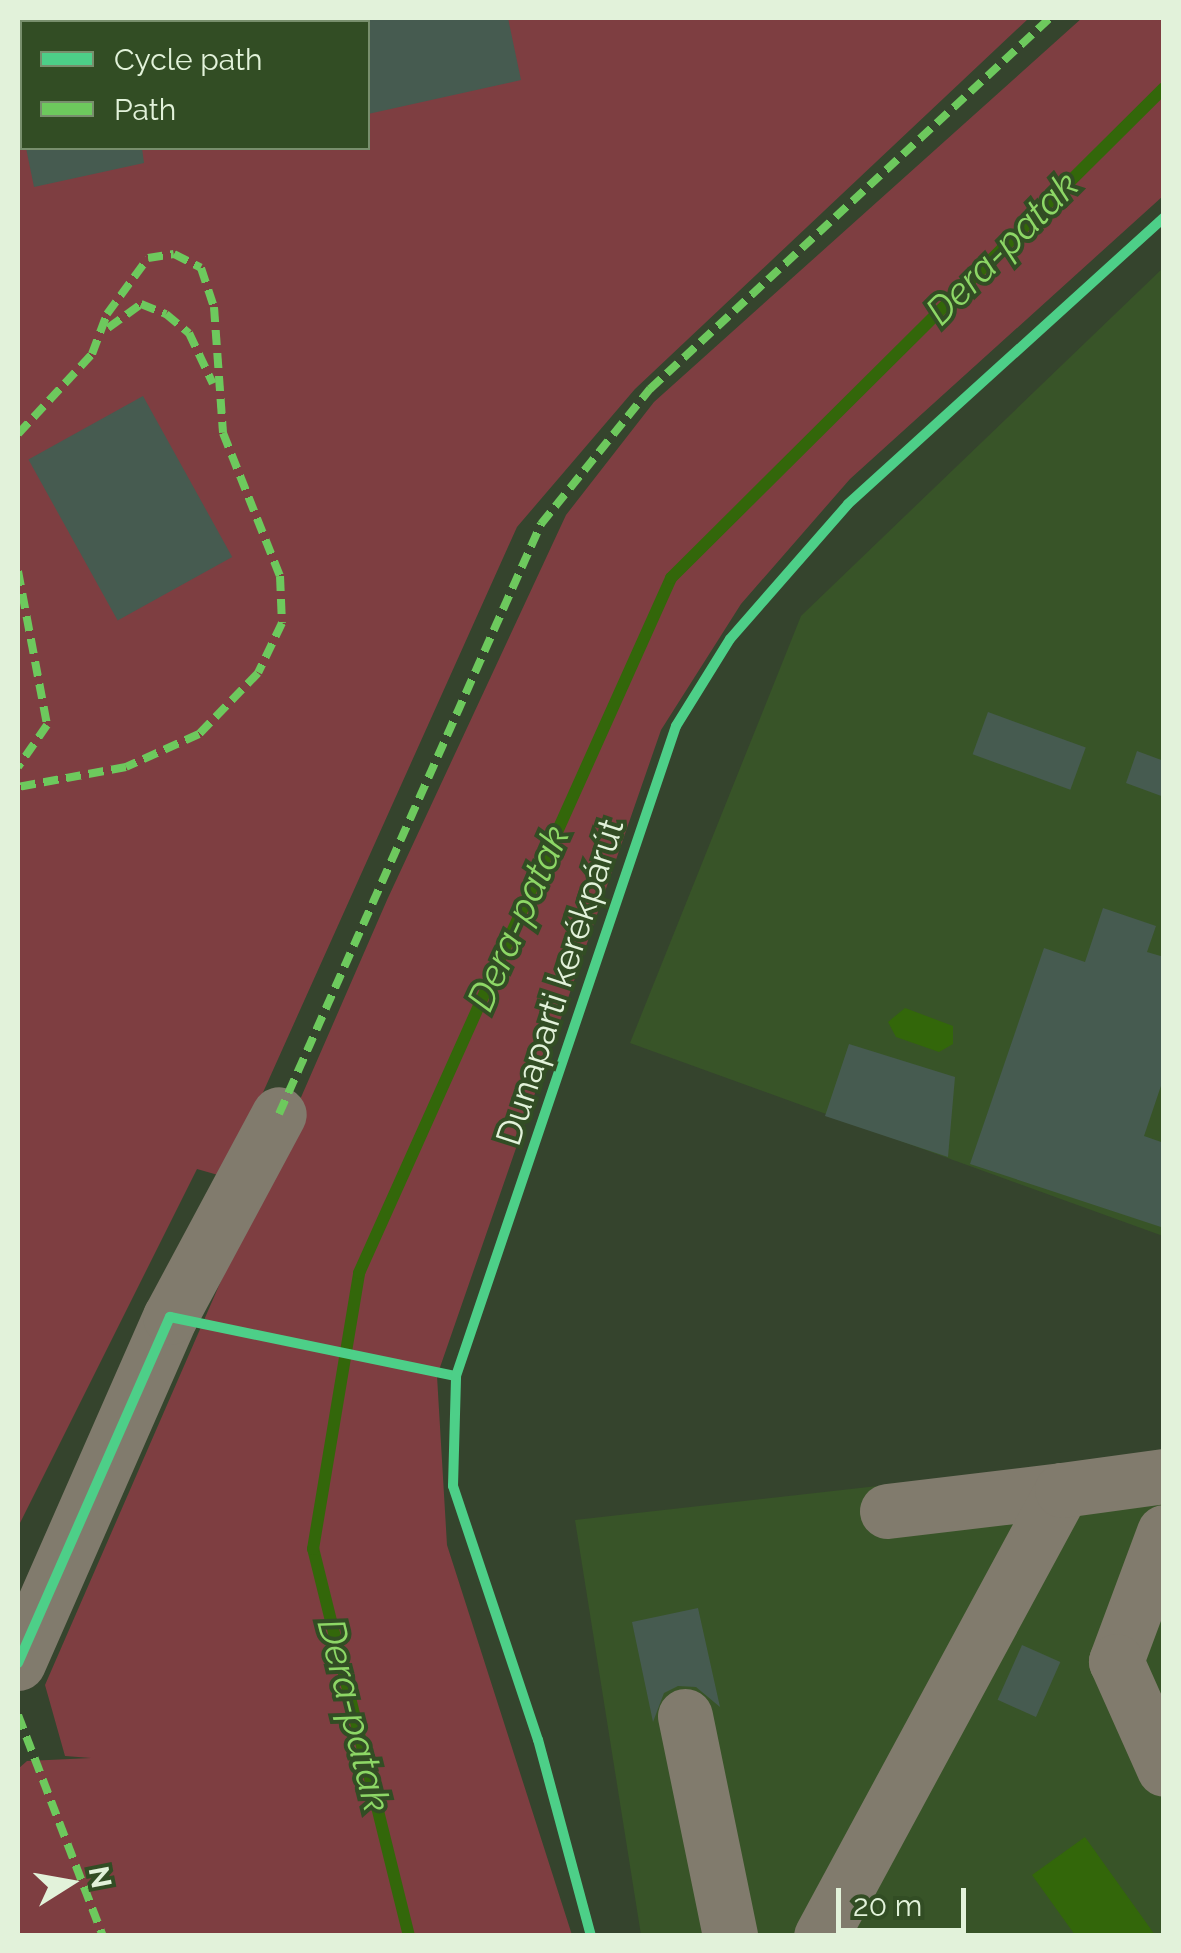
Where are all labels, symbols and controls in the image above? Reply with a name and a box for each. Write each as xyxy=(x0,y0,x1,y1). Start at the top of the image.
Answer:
legend xyxy=(20,20,370,150)
text: Cycle path xyxy=(114,42,262,77)
text: Path xyxy=(114,92,176,127)
water label: Dera-patak xyxy=(916,162,1088,334)
street label: Dunaparti kerékpárút xyxy=(487,813,633,1151)
water label: Dera-patak xyxy=(457,819,579,1017)
water label: Dera-patak xyxy=(308,1614,400,1816)
north arrow xyxy=(20,1833,120,1933)
text: N xyxy=(82,1864,118,1891)
scale bar xyxy=(841,1868,971,1930)
text: 20 m xyxy=(853,1888,922,1923)

